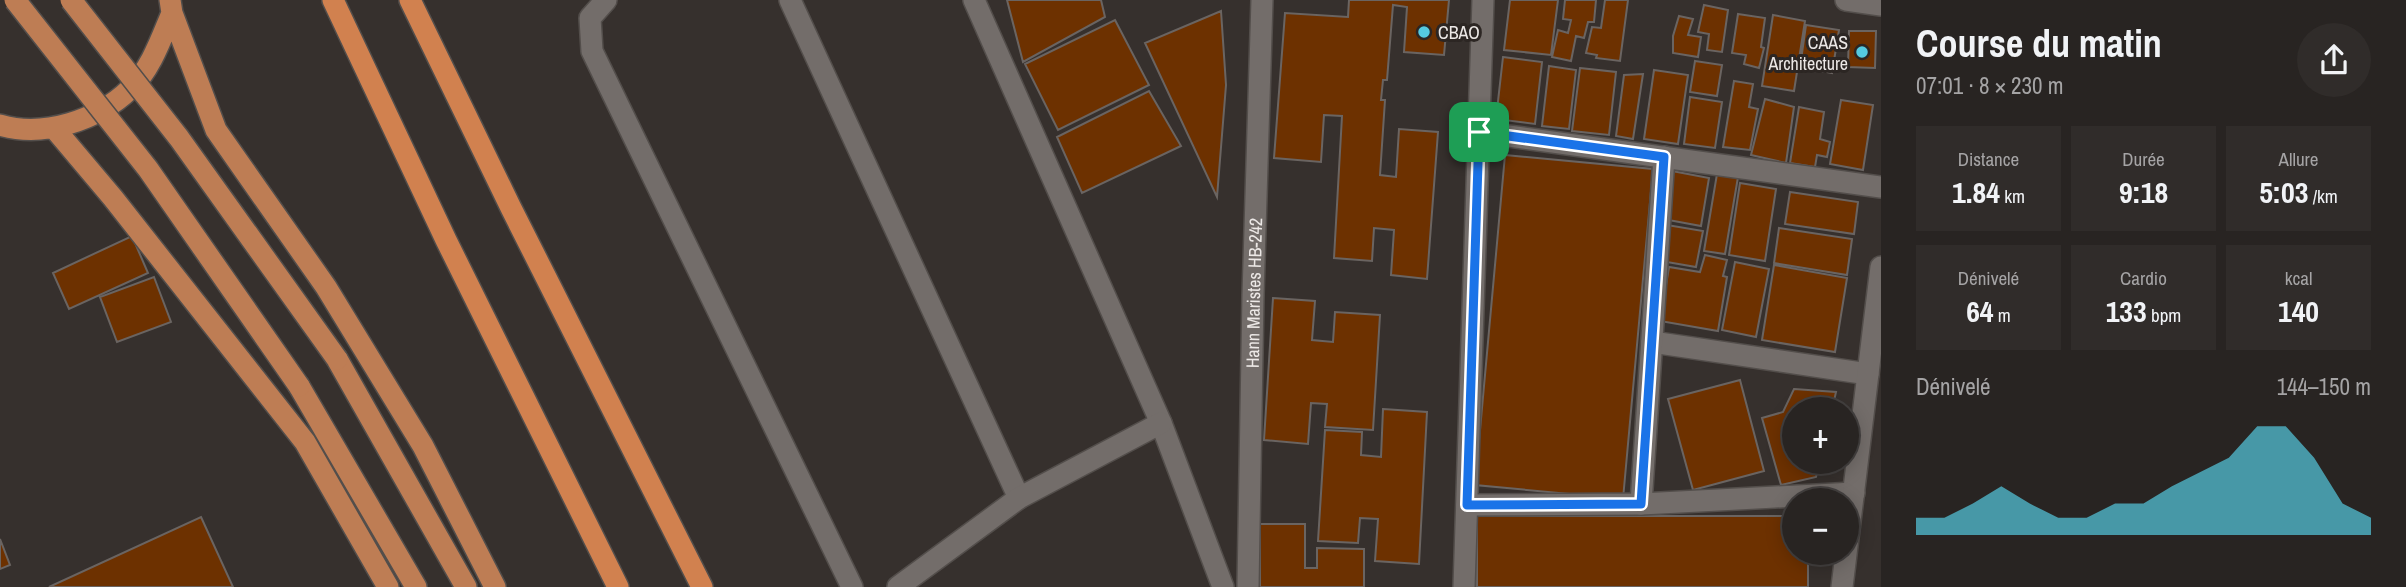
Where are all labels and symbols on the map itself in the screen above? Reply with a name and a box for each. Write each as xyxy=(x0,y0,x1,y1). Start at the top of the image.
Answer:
place label: CBAO xyxy=(1438,20,1480,45)
marker: CBAO xyxy=(1416,24,1432,40)
place label: CAAS Architecture xyxy=(1767,30,1848,76)
marker: CAAS Architecture xyxy=(1854,44,1870,60)
pin xyxy=(1449,102,1509,162)
street label: Hann Maristes HB-242 xyxy=(1239,218,1268,368)

